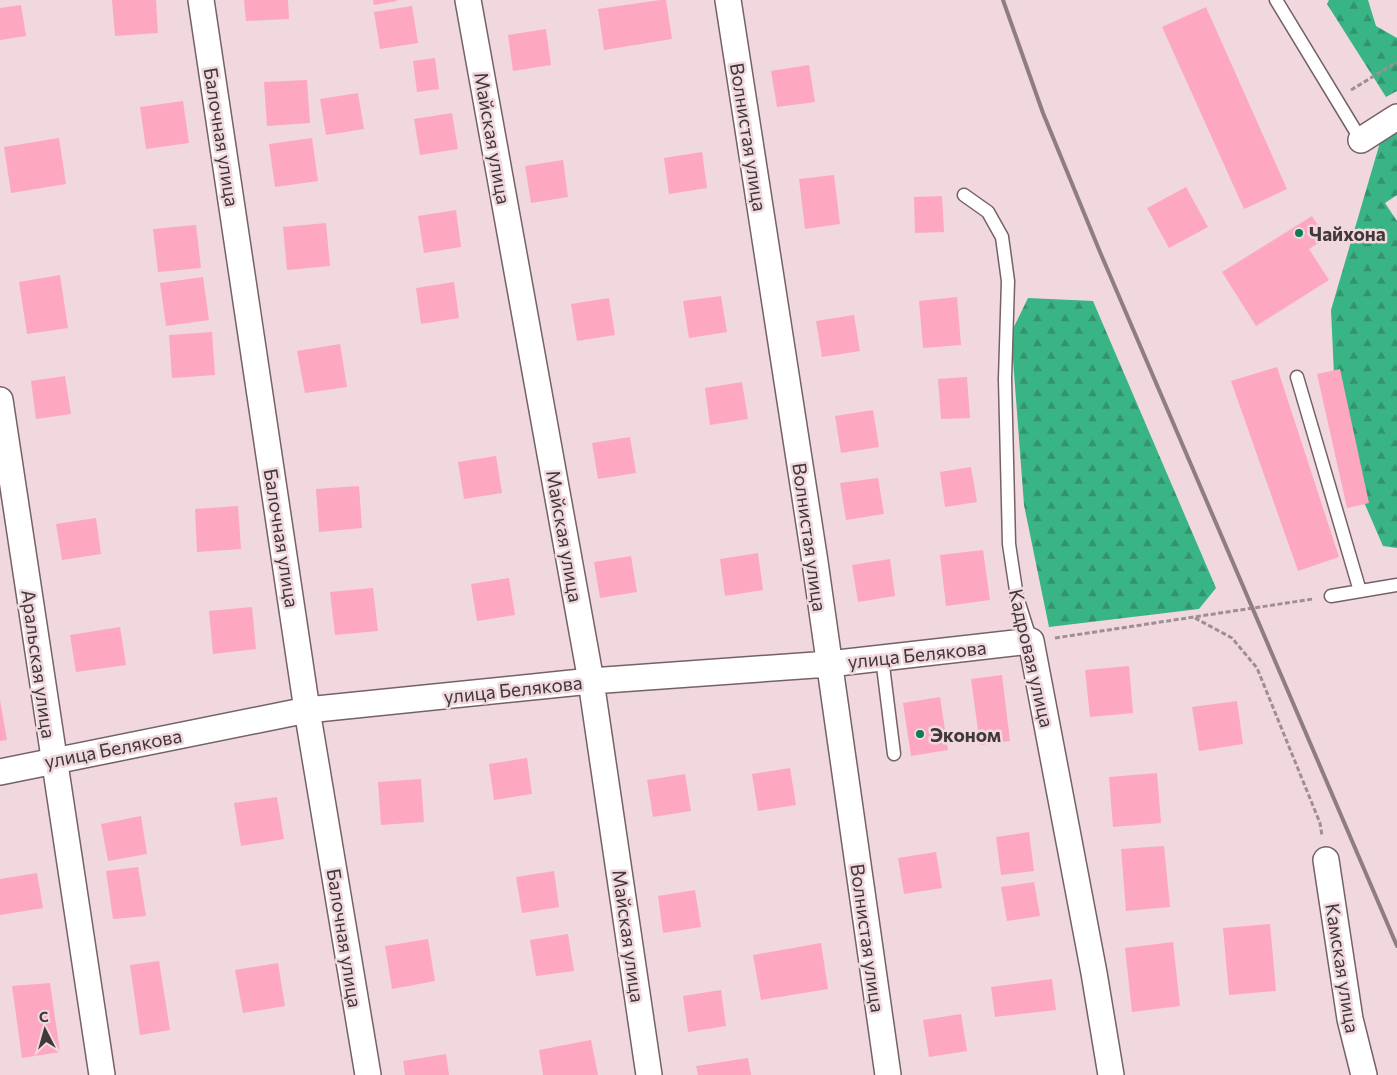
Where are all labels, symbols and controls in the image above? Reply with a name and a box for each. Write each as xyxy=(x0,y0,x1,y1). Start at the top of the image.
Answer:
street label: Волнистая улица xyxy=(726,61,772,213)
street label: Балочная улица xyxy=(200,66,244,208)
street label: Майская улица xyxy=(470,70,516,206)
place label: Чайхона xyxy=(1309,222,1386,245)
marker: Чайхона xyxy=(1293,227,1305,239)
street label: Волнистая улица xyxy=(788,461,832,613)
street label: Балочная улица xyxy=(260,467,304,609)
street label: Майская улица xyxy=(542,468,588,604)
street label: Кадровая улица xyxy=(1005,586,1059,730)
street label: Аральская улица xyxy=(17,588,61,740)
street label: улица Белякова xyxy=(846,635,988,673)
street label: улица Белякова xyxy=(442,670,584,708)
street label: улица Белякова xyxy=(42,723,184,773)
place label: Эконом xyxy=(930,723,1001,746)
marker: Эконом xyxy=(914,728,926,740)
street label: Волнистая улица xyxy=(846,862,890,1014)
street label: Балочная улица xyxy=(323,867,367,1009)
street label: Майская улица xyxy=(608,868,650,1004)
street label: Камская улица xyxy=(1321,901,1365,1035)
north arrow xyxy=(20,1005,70,1055)
text: С xyxy=(38,1008,49,1026)

